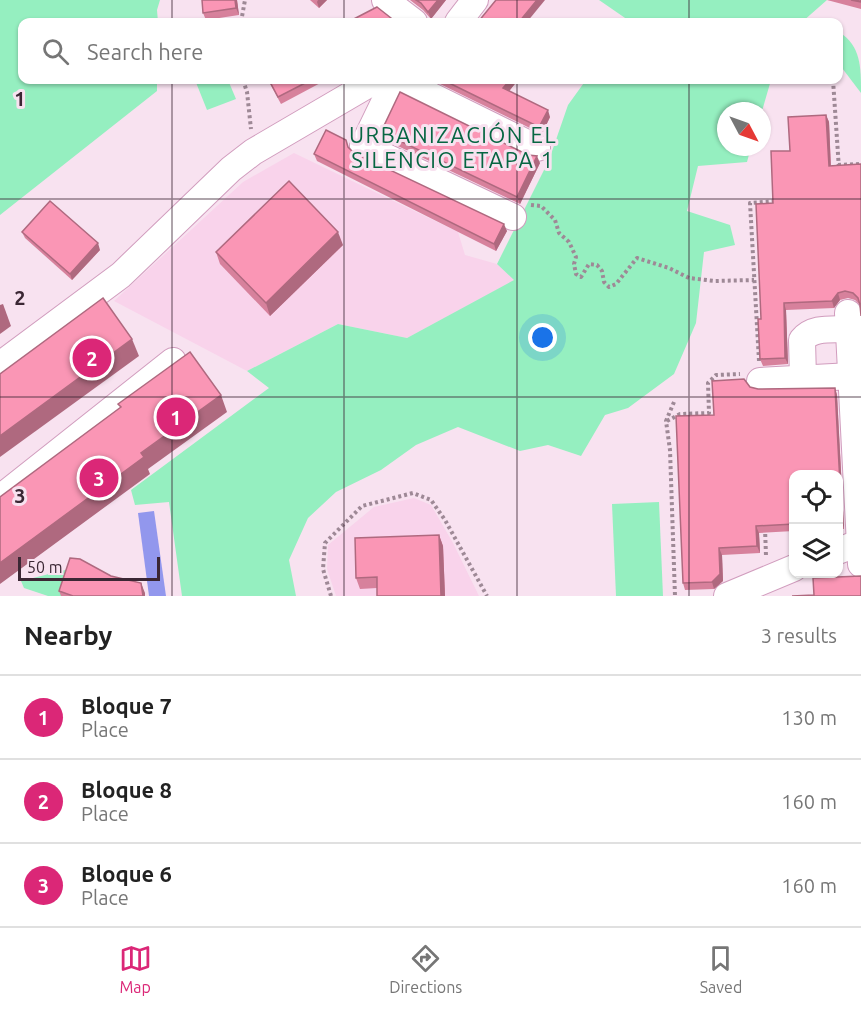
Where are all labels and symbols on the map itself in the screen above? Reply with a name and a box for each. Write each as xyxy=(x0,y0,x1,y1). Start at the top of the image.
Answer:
text: 1 xyxy=(14,87,26,110)
north arrow xyxy=(717,102,771,156)
district label: URBANIZACIÓN EL SILENCIO ETAPA 1 xyxy=(349,121,557,172)
text: 2 xyxy=(14,286,26,309)
your location xyxy=(528,323,557,352)
pin: 2 xyxy=(72,336,112,380)
pin: 1 xyxy=(156,394,195,440)
pin: 3 xyxy=(80,456,118,500)
text: 3 xyxy=(14,484,26,507)
scale bar xyxy=(18,554,160,582)

